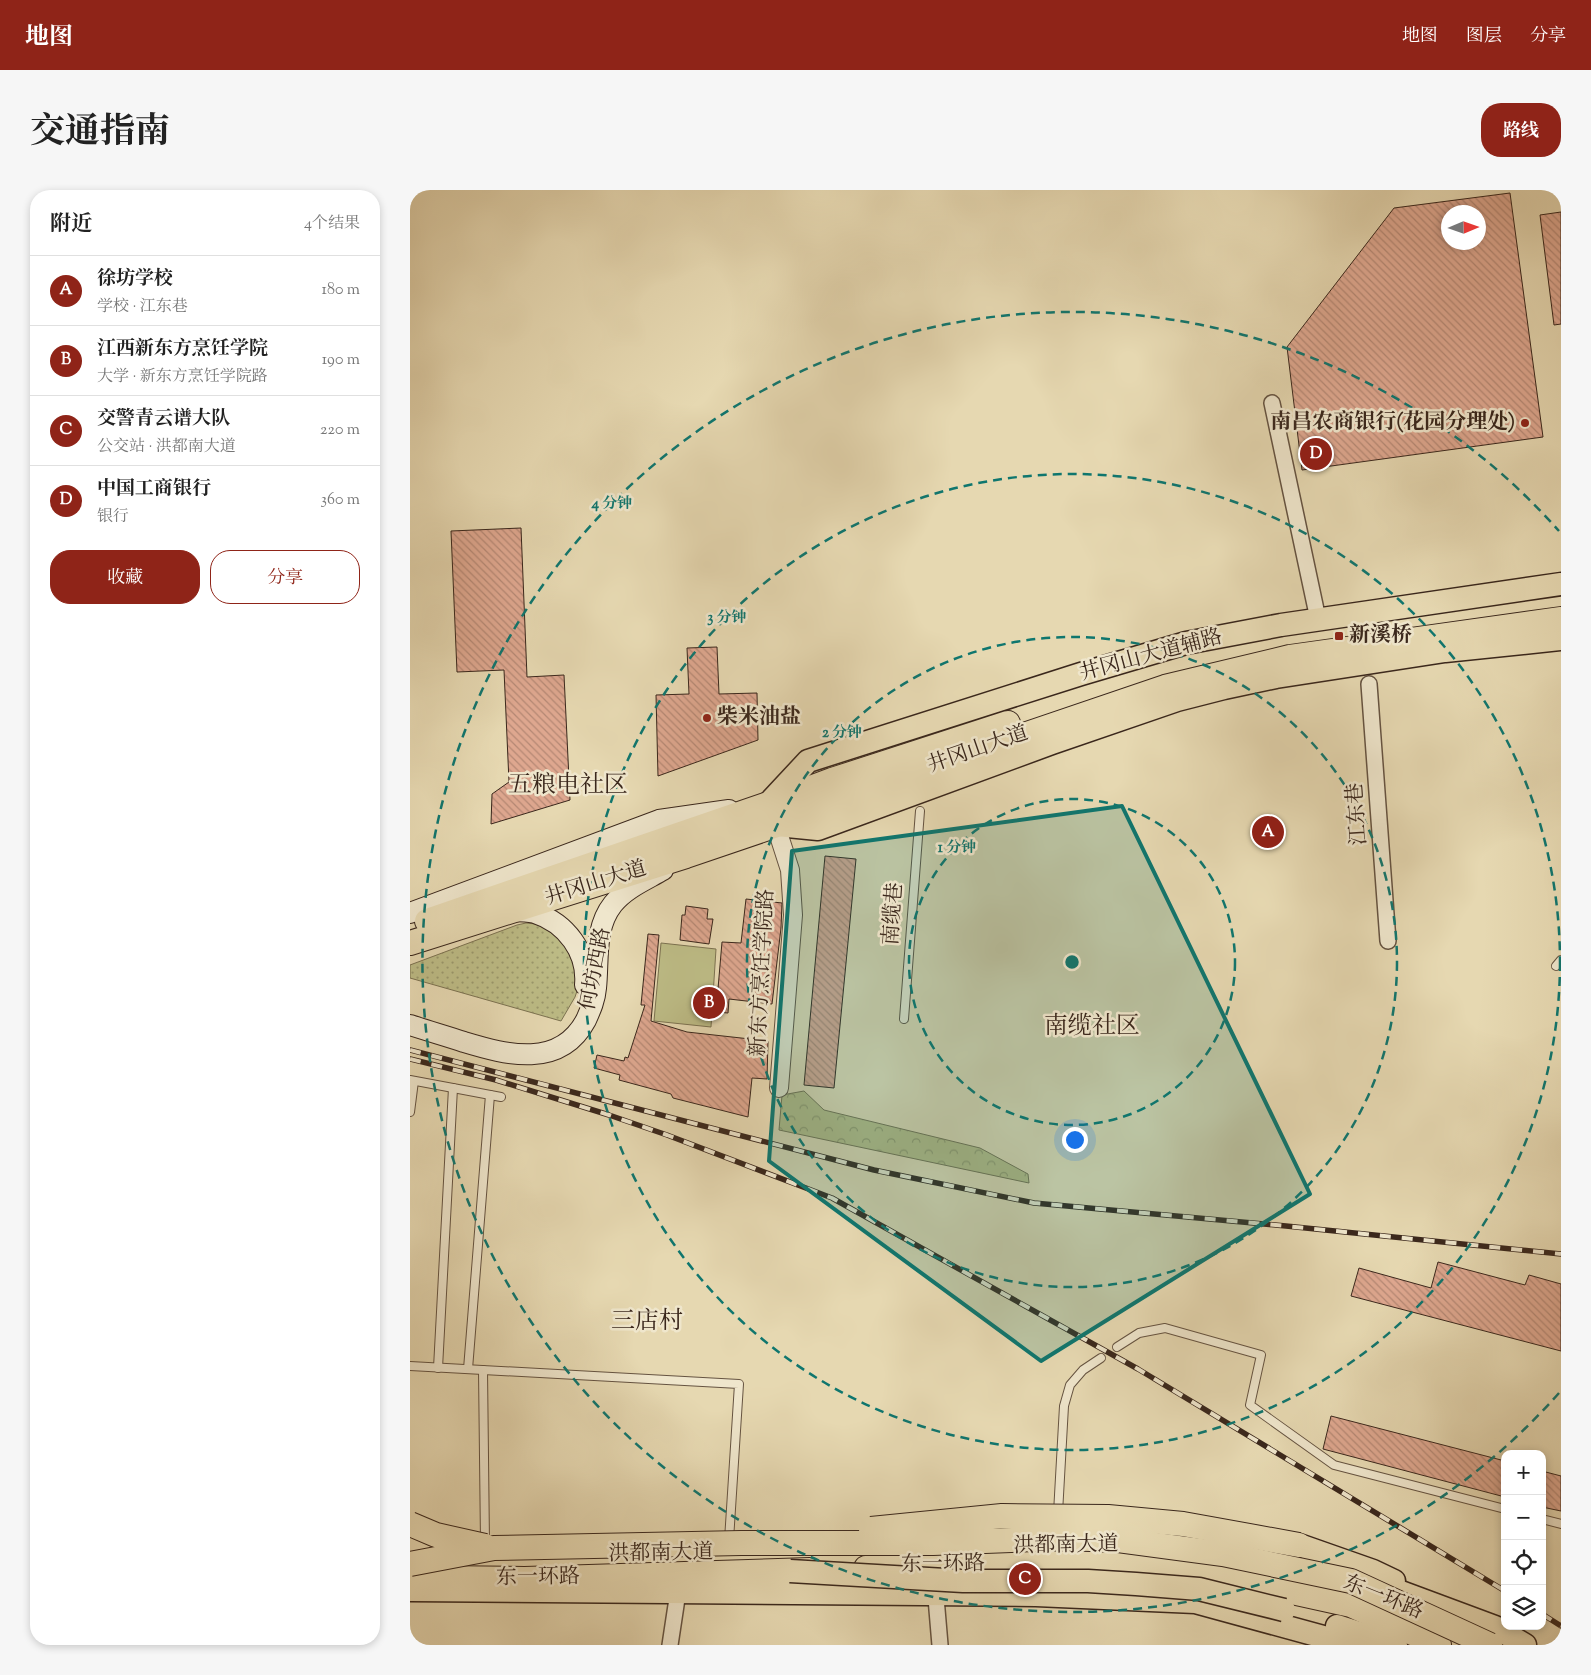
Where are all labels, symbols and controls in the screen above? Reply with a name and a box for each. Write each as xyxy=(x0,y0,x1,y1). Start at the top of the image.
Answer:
text: 地图 xyxy=(25,21,73,55)
text: 地图 xyxy=(1402,24,1438,50)
text: 图层 xyxy=(1466,24,1502,50)
text: 分享 xyxy=(1530,24,1566,50)
button: 路线 xyxy=(1481,103,1561,157)
text: 交通指南 xyxy=(30,108,170,159)
north arrow xyxy=(1441,205,1486,250)
text: 附近 xyxy=(50,210,92,240)
text: 4个结果 xyxy=(304,213,360,236)
text: 徐坊学校 xyxy=(97,266,173,293)
text: A xyxy=(60,279,73,302)
text: 180 m xyxy=(321,279,360,302)
text: 学校 · 江东巷 xyxy=(97,296,188,319)
text: 江西新东方烹饪学院 xyxy=(97,336,268,363)
text: B xyxy=(61,349,71,372)
text: 190 m xyxy=(322,349,360,372)
text: 大学 · 新东方烹饪学院路 xyxy=(97,366,268,389)
text: 交警青云谱大队 xyxy=(97,406,230,433)
place label: 南昌农商银行(花园分理处) xyxy=(1270,408,1515,438)
marker: 南昌农商银行(花园分理处) xyxy=(1519,417,1531,429)
text: C xyxy=(60,419,72,442)
text: 220 m xyxy=(320,419,360,442)
pin: D xyxy=(1300,435,1332,473)
text: 公交站 · 洪都南大道 xyxy=(97,436,236,459)
text: 中国工商银行 xyxy=(97,476,211,503)
text: D xyxy=(60,489,72,512)
text: 360 m xyxy=(321,489,360,512)
text: 4 分钟 xyxy=(591,494,632,515)
text: 银行 xyxy=(97,506,129,529)
button: 收藏 xyxy=(50,550,200,604)
button: 分享 xyxy=(210,550,360,604)
text: 3 分钟 xyxy=(707,608,747,629)
place label: 新溪桥 xyxy=(1349,621,1412,651)
street label: 井冈山大道辅路 xyxy=(1076,622,1226,690)
marker: 新溪桥 xyxy=(1333,630,1345,642)
place label: 柴米油盐 xyxy=(717,703,801,733)
marker: 柴米油盐 xyxy=(701,712,713,724)
street label: 井冈山大道 xyxy=(923,719,1033,781)
text: 2 分钟 xyxy=(822,723,862,744)
district label: 五粮电社区 xyxy=(508,769,628,803)
street label: 江东巷 xyxy=(1341,782,1375,846)
pin: A xyxy=(1252,813,1284,851)
text: 1 分钟 xyxy=(938,838,976,859)
street label: 井冈山大道 xyxy=(541,854,651,914)
street label: 南缆巷 xyxy=(877,882,911,946)
street label: 新东方烹饪学院路 xyxy=(744,888,782,1058)
street label: 何坊西路 xyxy=(573,925,619,1013)
centre of rings xyxy=(1063,953,1081,971)
pin: B xyxy=(693,984,725,1022)
district label: 南缆社区 xyxy=(1044,1010,1140,1044)
your location xyxy=(1062,1127,1088,1153)
district label: 三店村 xyxy=(611,1305,683,1339)
map controls xyxy=(1501,1450,1546,1630)
button: + xyxy=(1501,1450,1546,1495)
button: − xyxy=(1501,1495,1546,1540)
street label: 洪都南大道 xyxy=(1013,1530,1119,1562)
street label: 洪都南大道 xyxy=(608,1538,714,1570)
button: locate xyxy=(1501,1540,1546,1585)
street label: 东一环路 xyxy=(901,1549,985,1581)
pin: C xyxy=(1009,1560,1041,1598)
street label: 东一环路 xyxy=(496,1562,580,1594)
street label: 东一环路 xyxy=(1338,1568,1428,1628)
button: layers xyxy=(1501,1585,1546,1630)

